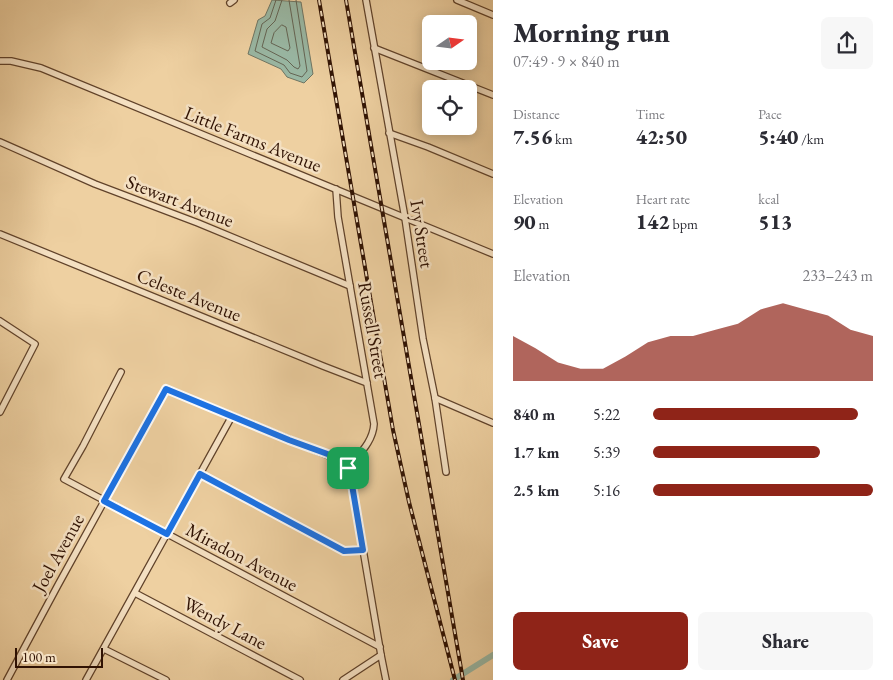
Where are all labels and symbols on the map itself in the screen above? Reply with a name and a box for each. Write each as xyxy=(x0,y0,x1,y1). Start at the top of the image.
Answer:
north arrow xyxy=(422,15,478,70)
street label: Little Farms Avenue xyxy=(181,100,325,178)
street label: Stewart Avenue xyxy=(123,169,237,233)
street label: Ivy Street xyxy=(404,198,440,270)
street label: Celeste Avenue xyxy=(133,263,245,327)
street label: Russell Street xyxy=(352,280,394,380)
pin xyxy=(327,447,369,489)
street label: Joel Avenue xyxy=(25,509,90,598)
street label: Miradon Avenue xyxy=(182,517,302,597)
street label: Wendy Lane xyxy=(179,591,271,655)
scale bar xyxy=(15,645,102,668)

